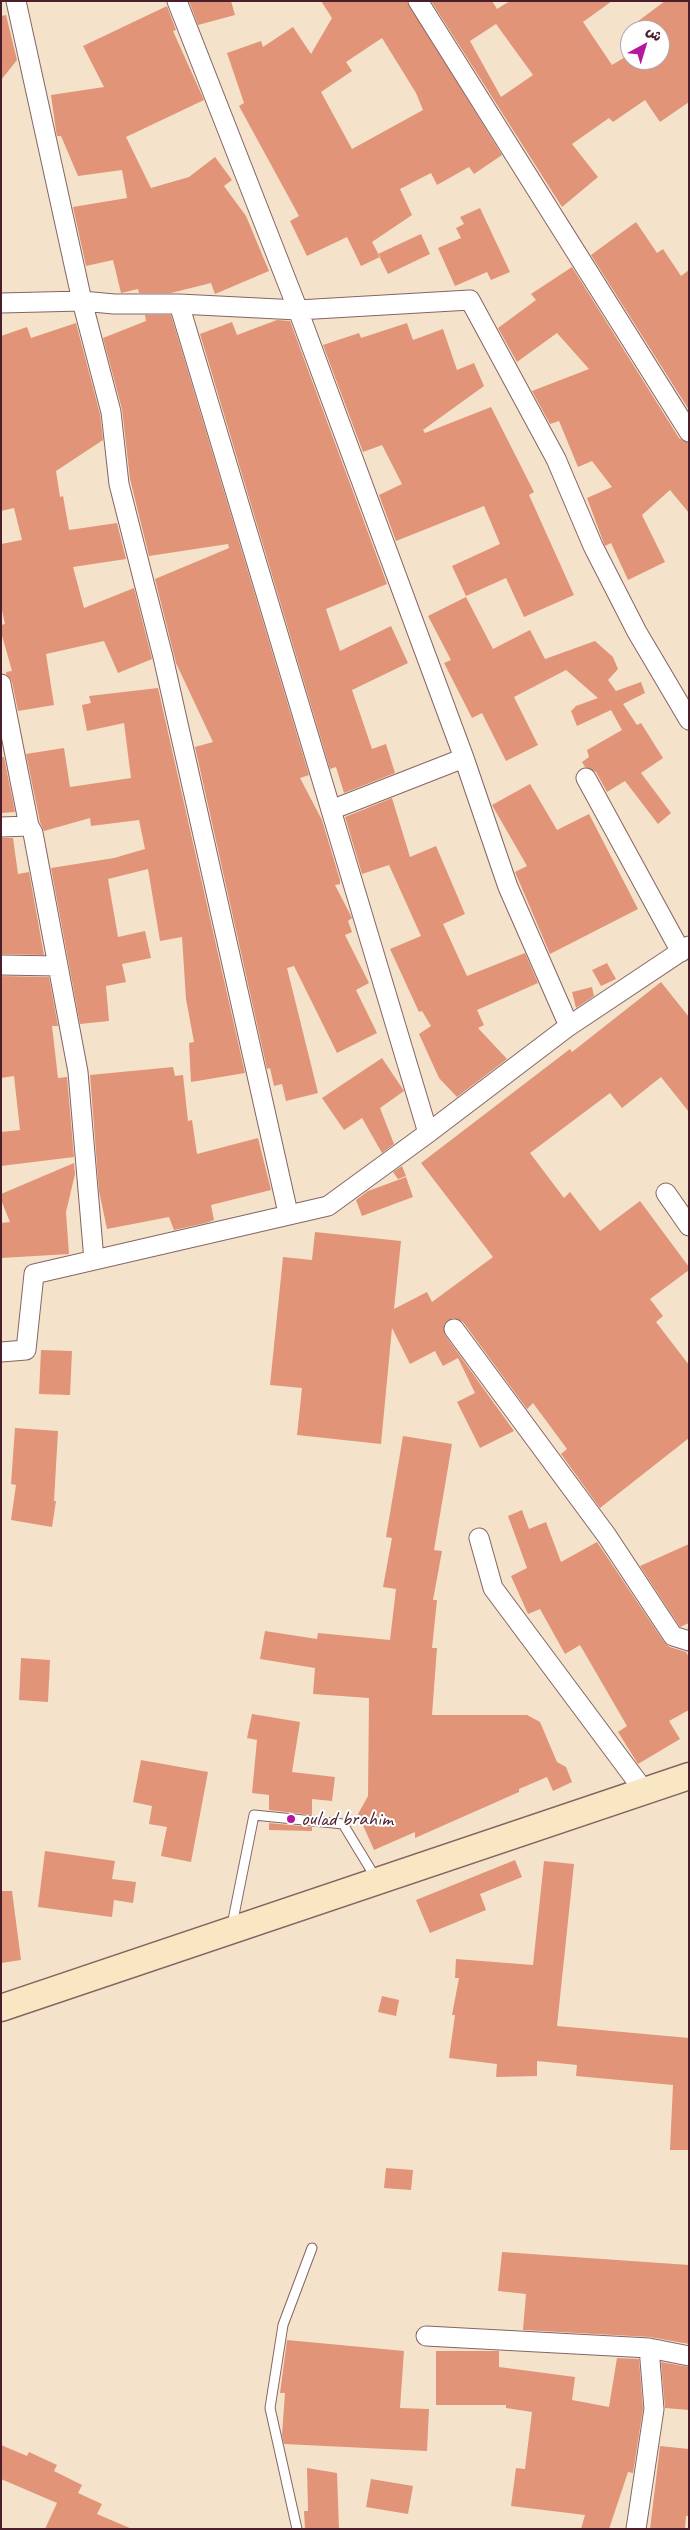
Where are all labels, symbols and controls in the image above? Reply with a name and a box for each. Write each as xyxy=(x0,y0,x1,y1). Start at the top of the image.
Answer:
north arrow xyxy=(620,20,670,70)
text: ش xyxy=(643,22,665,45)
place label: oulad brahim xyxy=(301,1806,393,1832)
marker: oulad brahim xyxy=(285,1813,297,1825)

